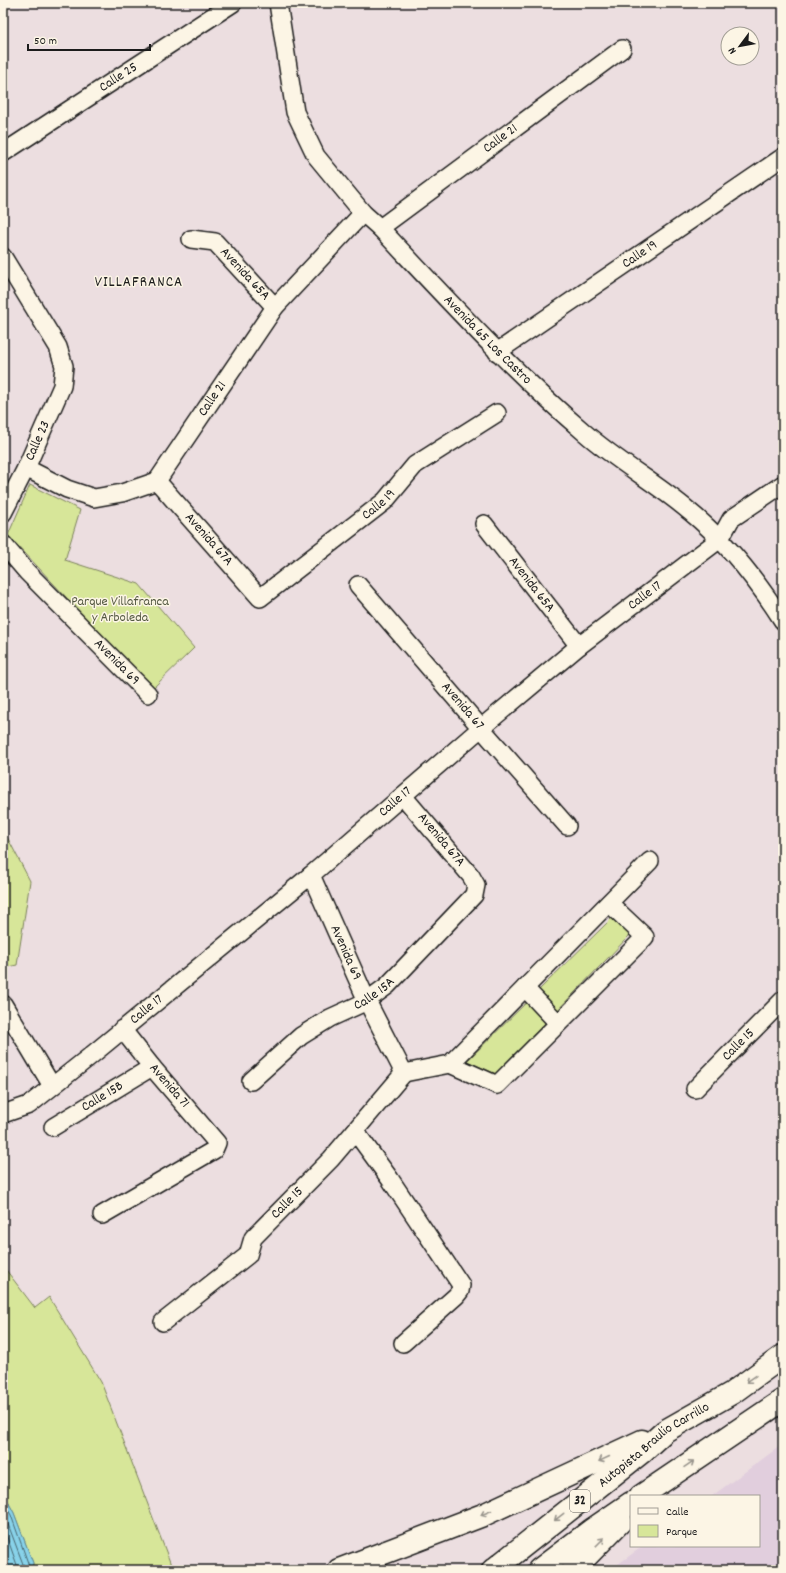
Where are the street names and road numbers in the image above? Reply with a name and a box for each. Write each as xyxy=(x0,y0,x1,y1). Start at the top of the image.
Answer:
street label: Calle 25 xyxy=(95,58,142,98)
street label: Calle 21 xyxy=(479,119,522,158)
street label: Calle 19 xyxy=(618,235,662,274)
street label: Avenida 65A xyxy=(215,243,275,306)
street label: Avenida 65 Los Castro xyxy=(438,291,536,390)
street label: Calle 21 xyxy=(193,377,232,421)
street label: Calle 23 xyxy=(20,418,56,464)
street label: Calle 19 xyxy=(358,485,401,525)
street label: Avenida 67A xyxy=(180,509,238,571)
street label: Avenida 65A xyxy=(503,553,560,617)
street label: Calle 17 xyxy=(624,576,666,615)
street label: Avenida 69 xyxy=(89,634,144,690)
street label: Avenida 67 xyxy=(436,678,489,735)
street label: Calle 17 xyxy=(374,782,416,822)
street label: Avenida 67A xyxy=(412,809,470,872)
street label: Avenida 69 xyxy=(325,922,367,983)
street label: Calle 15A xyxy=(351,973,400,1016)
street label: Calle 17 xyxy=(126,990,168,1030)
street label: Calle 15 xyxy=(718,1024,759,1066)
street label: Avenida 71 xyxy=(144,1059,194,1113)
street label: Calle 15B xyxy=(78,1076,128,1117)
street label: Calle 15 xyxy=(267,1182,308,1224)
street label: Autopista Braulio Carrillo xyxy=(594,1398,713,1493)
road number: 32 xyxy=(570,1490,590,1512)

